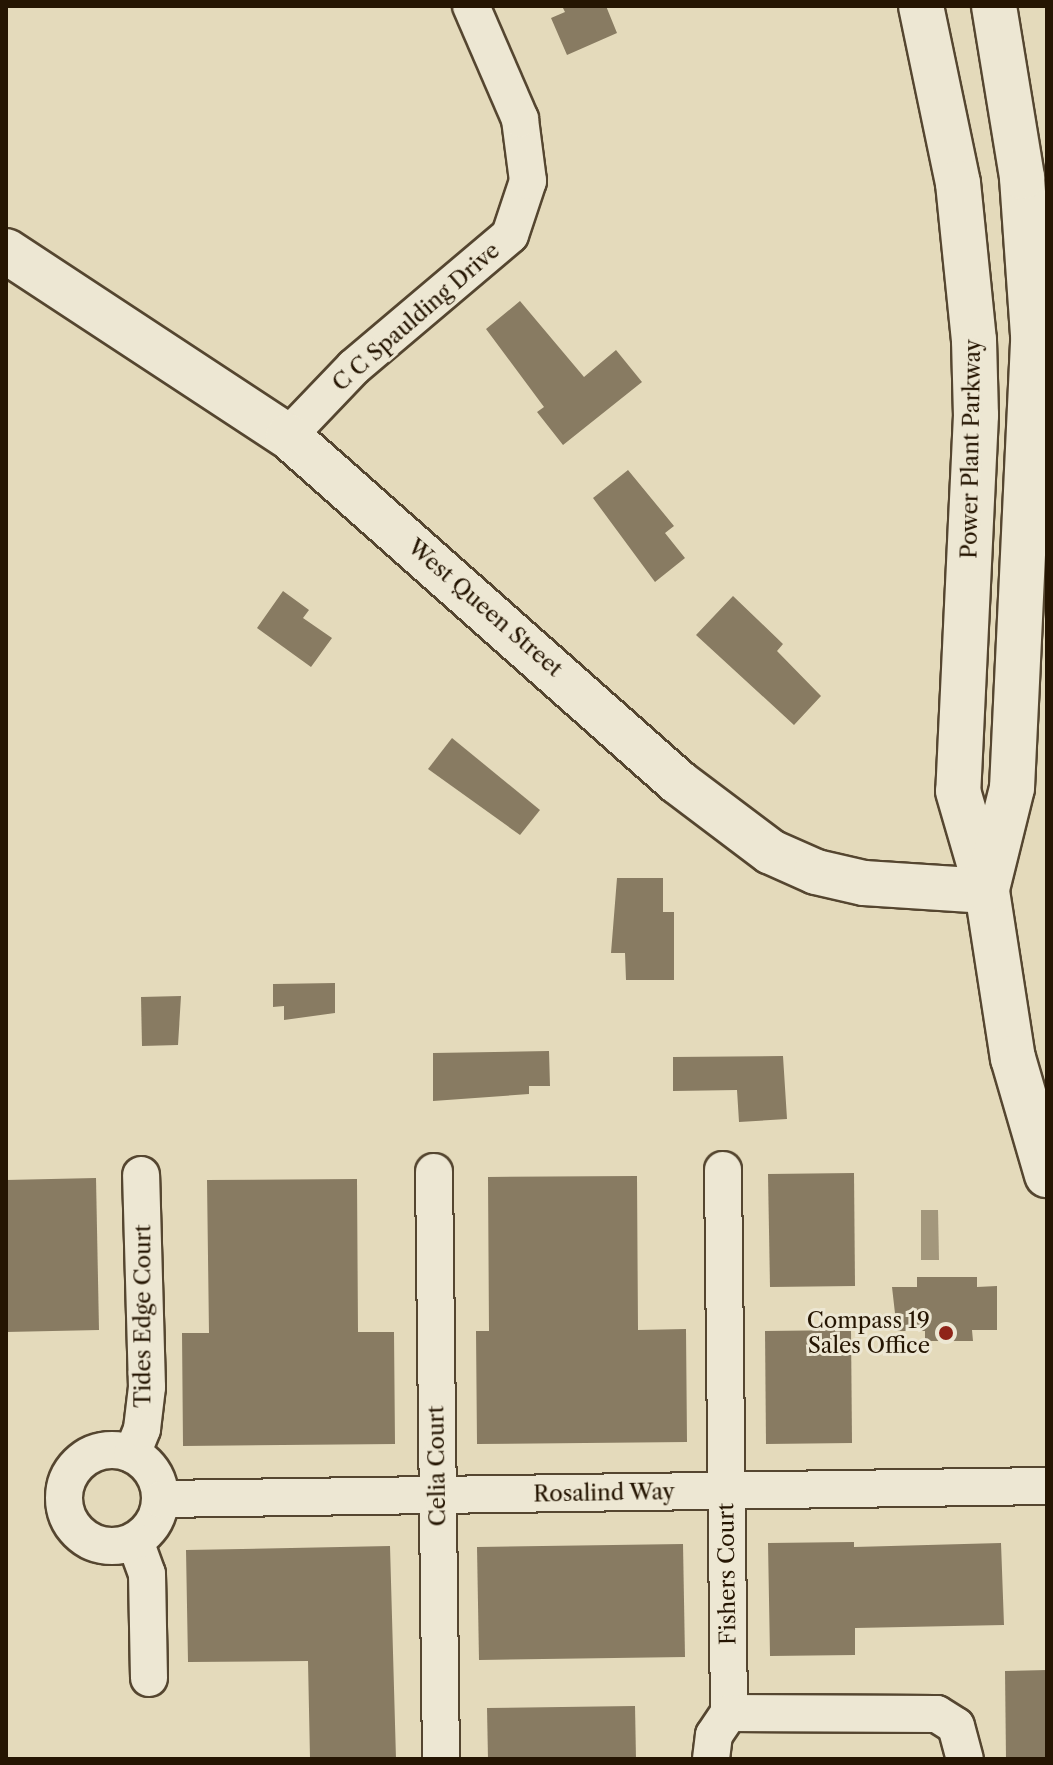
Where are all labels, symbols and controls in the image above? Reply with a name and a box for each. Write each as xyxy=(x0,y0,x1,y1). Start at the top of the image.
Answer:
street label: C C Spaulding Drive xyxy=(327,237,505,397)
street label: Power Plant Parkway xyxy=(956,339,986,559)
street label: West Queen Street xyxy=(402,534,568,682)
street label: Tides Edge Court xyxy=(130,1224,156,1408)
place label: Compass 19 Sales Office xyxy=(807,1307,930,1358)
marker: Compass 19 Sales Office xyxy=(937,1324,955,1342)
street label: Celia Court xyxy=(423,1405,451,1527)
street label: Rosalind Way xyxy=(533,1479,675,1507)
street label: Fishers Court xyxy=(713,1503,741,1645)

